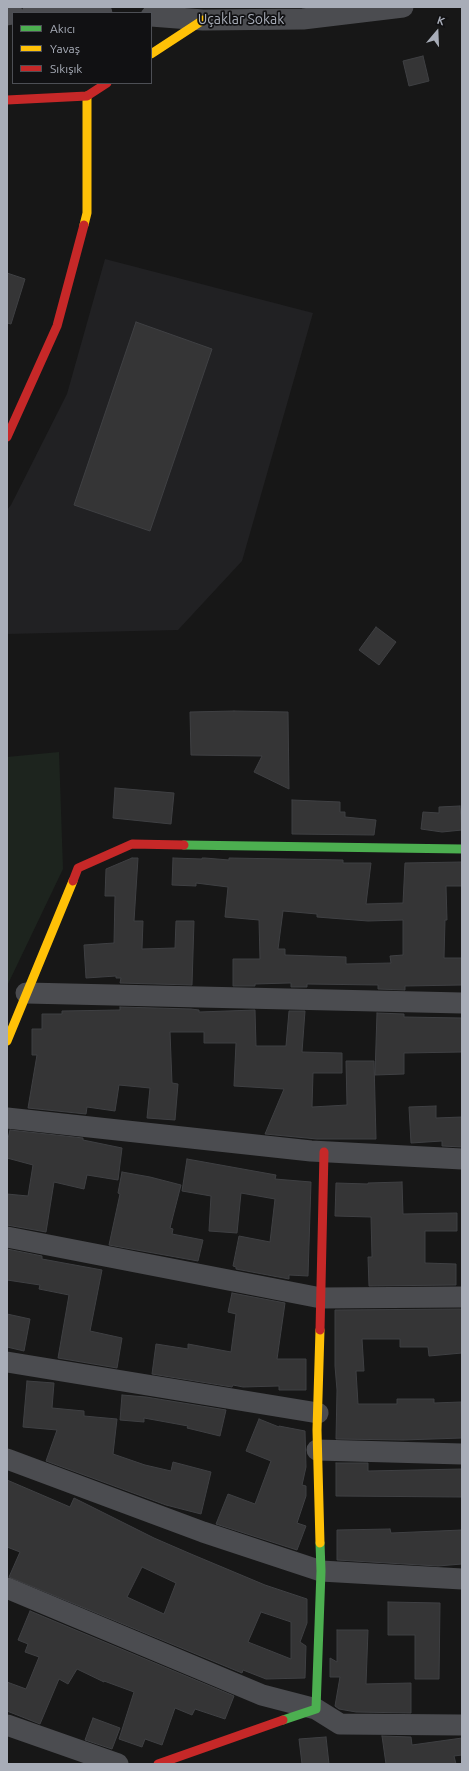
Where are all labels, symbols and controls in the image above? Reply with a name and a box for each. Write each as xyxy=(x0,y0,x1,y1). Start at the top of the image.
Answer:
street label: Uçaklar Sokak xyxy=(198,11,284,27)
legend xyxy=(12,12,152,84)
north arrow xyxy=(417,12,457,52)
text: K xyxy=(435,14,446,28)
text: Akıcı xyxy=(50,22,75,35)
text: Yavaş xyxy=(50,42,80,55)
text: Sıkışık xyxy=(50,62,82,75)

